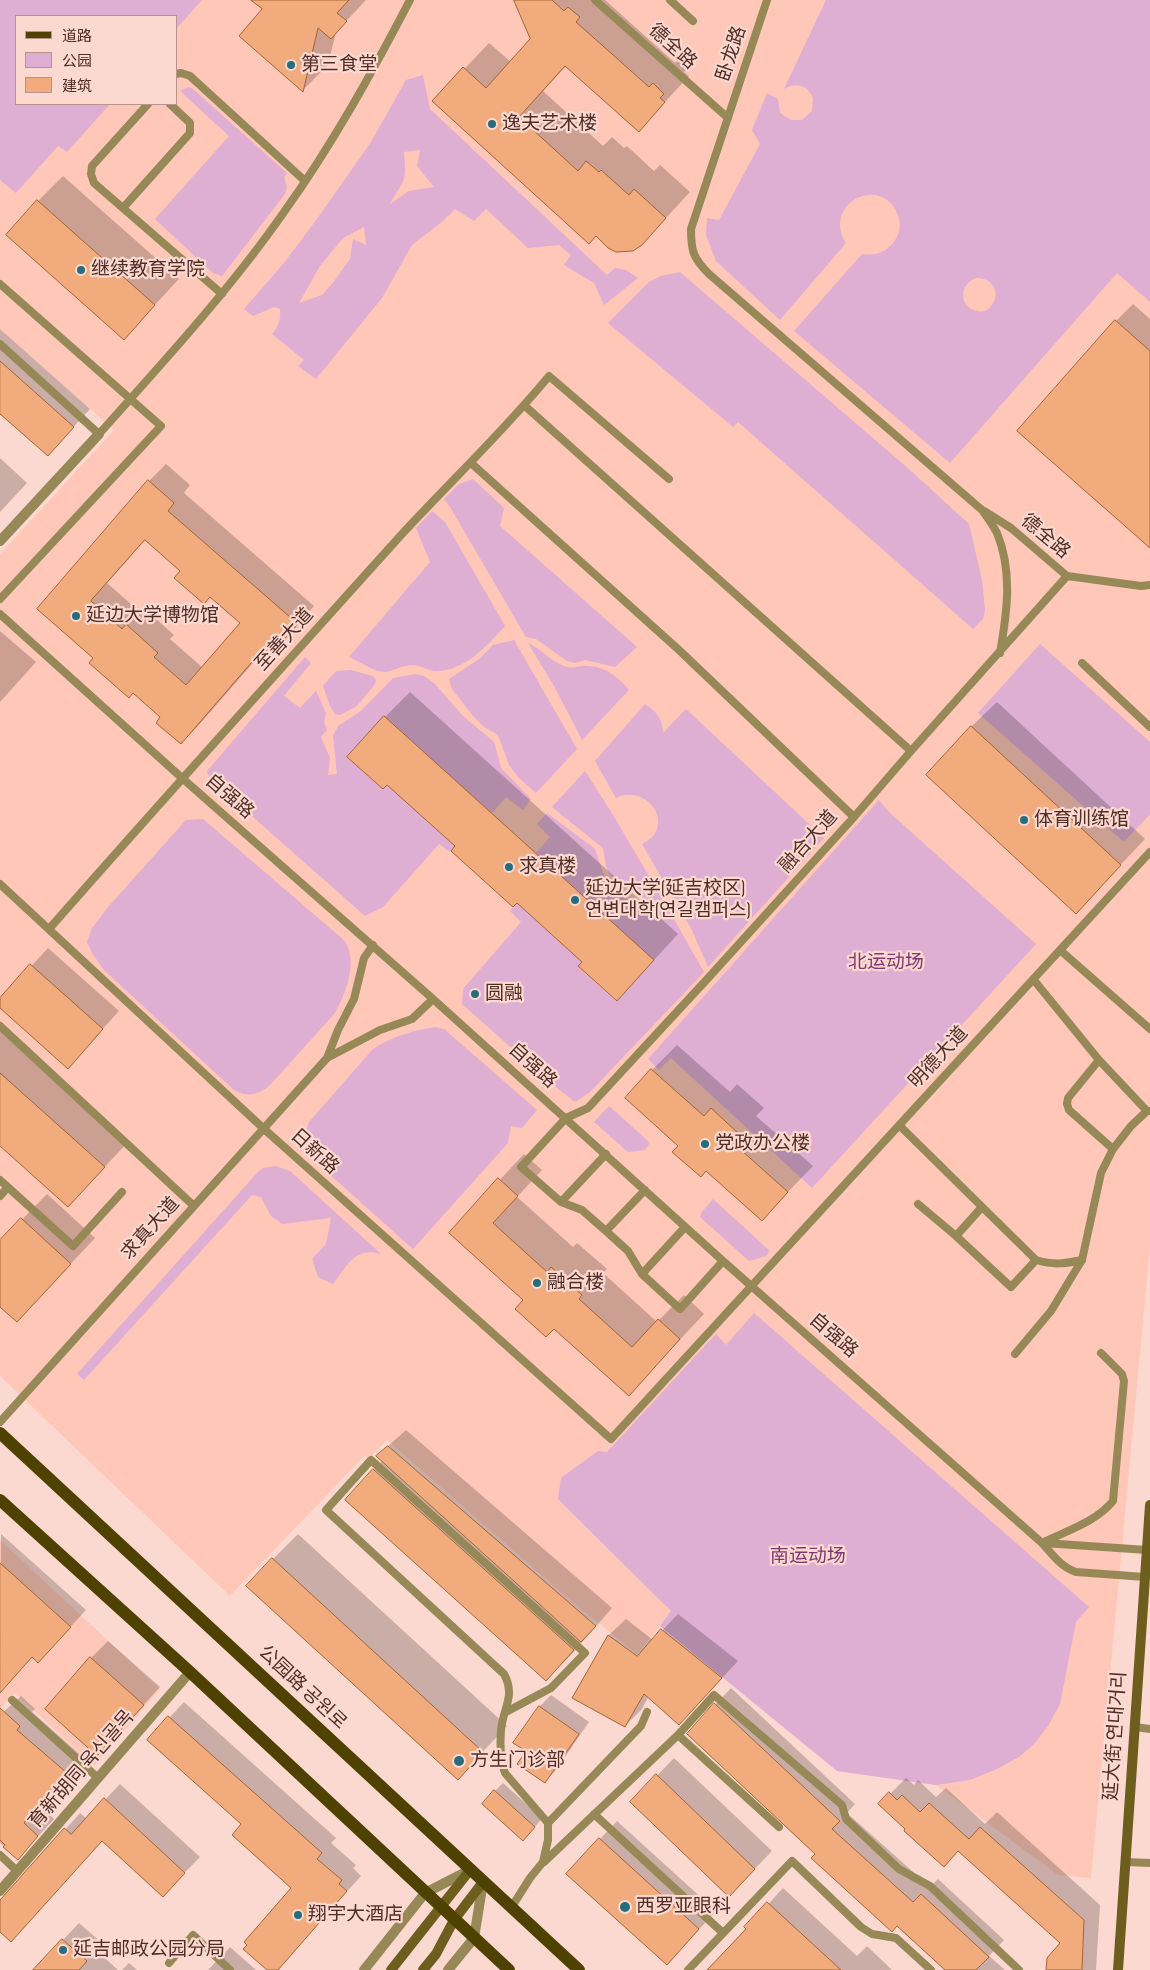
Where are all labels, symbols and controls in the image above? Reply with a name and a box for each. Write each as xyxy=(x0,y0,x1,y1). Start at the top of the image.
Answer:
legend xyxy=(15,15,178,105)
street label: 德全路 xyxy=(643,19,701,75)
street label: 卧龙路 xyxy=(712,23,752,85)
text: 道路 xyxy=(62,27,92,46)
text: 公园 xyxy=(62,52,92,71)
place label: 第三食堂 xyxy=(301,54,377,76)
marker: 第三食堂 xyxy=(285,59,297,71)
text: 建筑 xyxy=(62,77,92,96)
place label: 逸夫艺术楼 xyxy=(502,113,597,135)
marker: 逸夫艺术楼 xyxy=(486,118,498,130)
place label: 继续教育学院 xyxy=(91,259,205,281)
marker: 继续教育学院 xyxy=(75,264,87,276)
street label: 德全路 xyxy=(1016,510,1074,564)
street label: 至善大道 xyxy=(251,604,319,676)
place label: 延边大学博物馆 xyxy=(86,605,219,627)
marker: 延边大学博物馆 xyxy=(70,610,82,622)
street label: 自强路 xyxy=(200,770,258,824)
street label: 融合大道 xyxy=(775,806,843,878)
place label: 体育训练馆 xyxy=(1034,809,1129,831)
marker: 体育训练馆 xyxy=(1018,814,1030,826)
place label: 求真楼 xyxy=(519,856,576,878)
marker: 求真楼 xyxy=(503,861,515,873)
place label: 延边大学(延吉校区) 연변대학(연길캠퍼스) xyxy=(585,878,751,922)
marker: 延边大学(延吉校区) 연변대학(연길캠퍼스) xyxy=(569,894,581,906)
park label: 北运动场 xyxy=(848,952,924,974)
place label: 圆融 xyxy=(485,983,523,1005)
marker: 圆融 xyxy=(469,988,481,1000)
street label: 明德大道 xyxy=(905,1022,973,1094)
street label: 自强路 xyxy=(503,1038,561,1094)
street label: 日新路 xyxy=(285,1124,343,1180)
place label: 党政办公楼 xyxy=(715,1133,810,1155)
marker: 党政办公楼 xyxy=(699,1138,711,1150)
street label: 求真大道 xyxy=(117,1193,185,1265)
place label: 融合楼 xyxy=(547,1272,604,1294)
marker: 融合楼 xyxy=(531,1277,543,1289)
street label: 自强路 xyxy=(804,1309,862,1363)
park label: 南运动场 xyxy=(770,1546,846,1568)
street label: 公园路 공원로 xyxy=(253,1641,351,1735)
street label: 延大街 연대거리 xyxy=(1100,1670,1132,1802)
street label: 育新胡同 육신골목 xyxy=(25,1706,139,1834)
place label: 方生门诊部 xyxy=(470,1750,565,1772)
marker: 方生门诊部 xyxy=(452,1754,466,1768)
place label: 西罗亚眼科 xyxy=(636,1896,731,1918)
marker: 西罗亚眼科 xyxy=(618,1900,632,1914)
place label: 翔宇大酒店 xyxy=(308,1904,403,1926)
marker: 翔宇大酒店 xyxy=(292,1909,304,1921)
place label: 延吉邮政公园分局 xyxy=(73,1939,225,1961)
marker: 延吉邮政公园分局 xyxy=(57,1944,69,1956)

